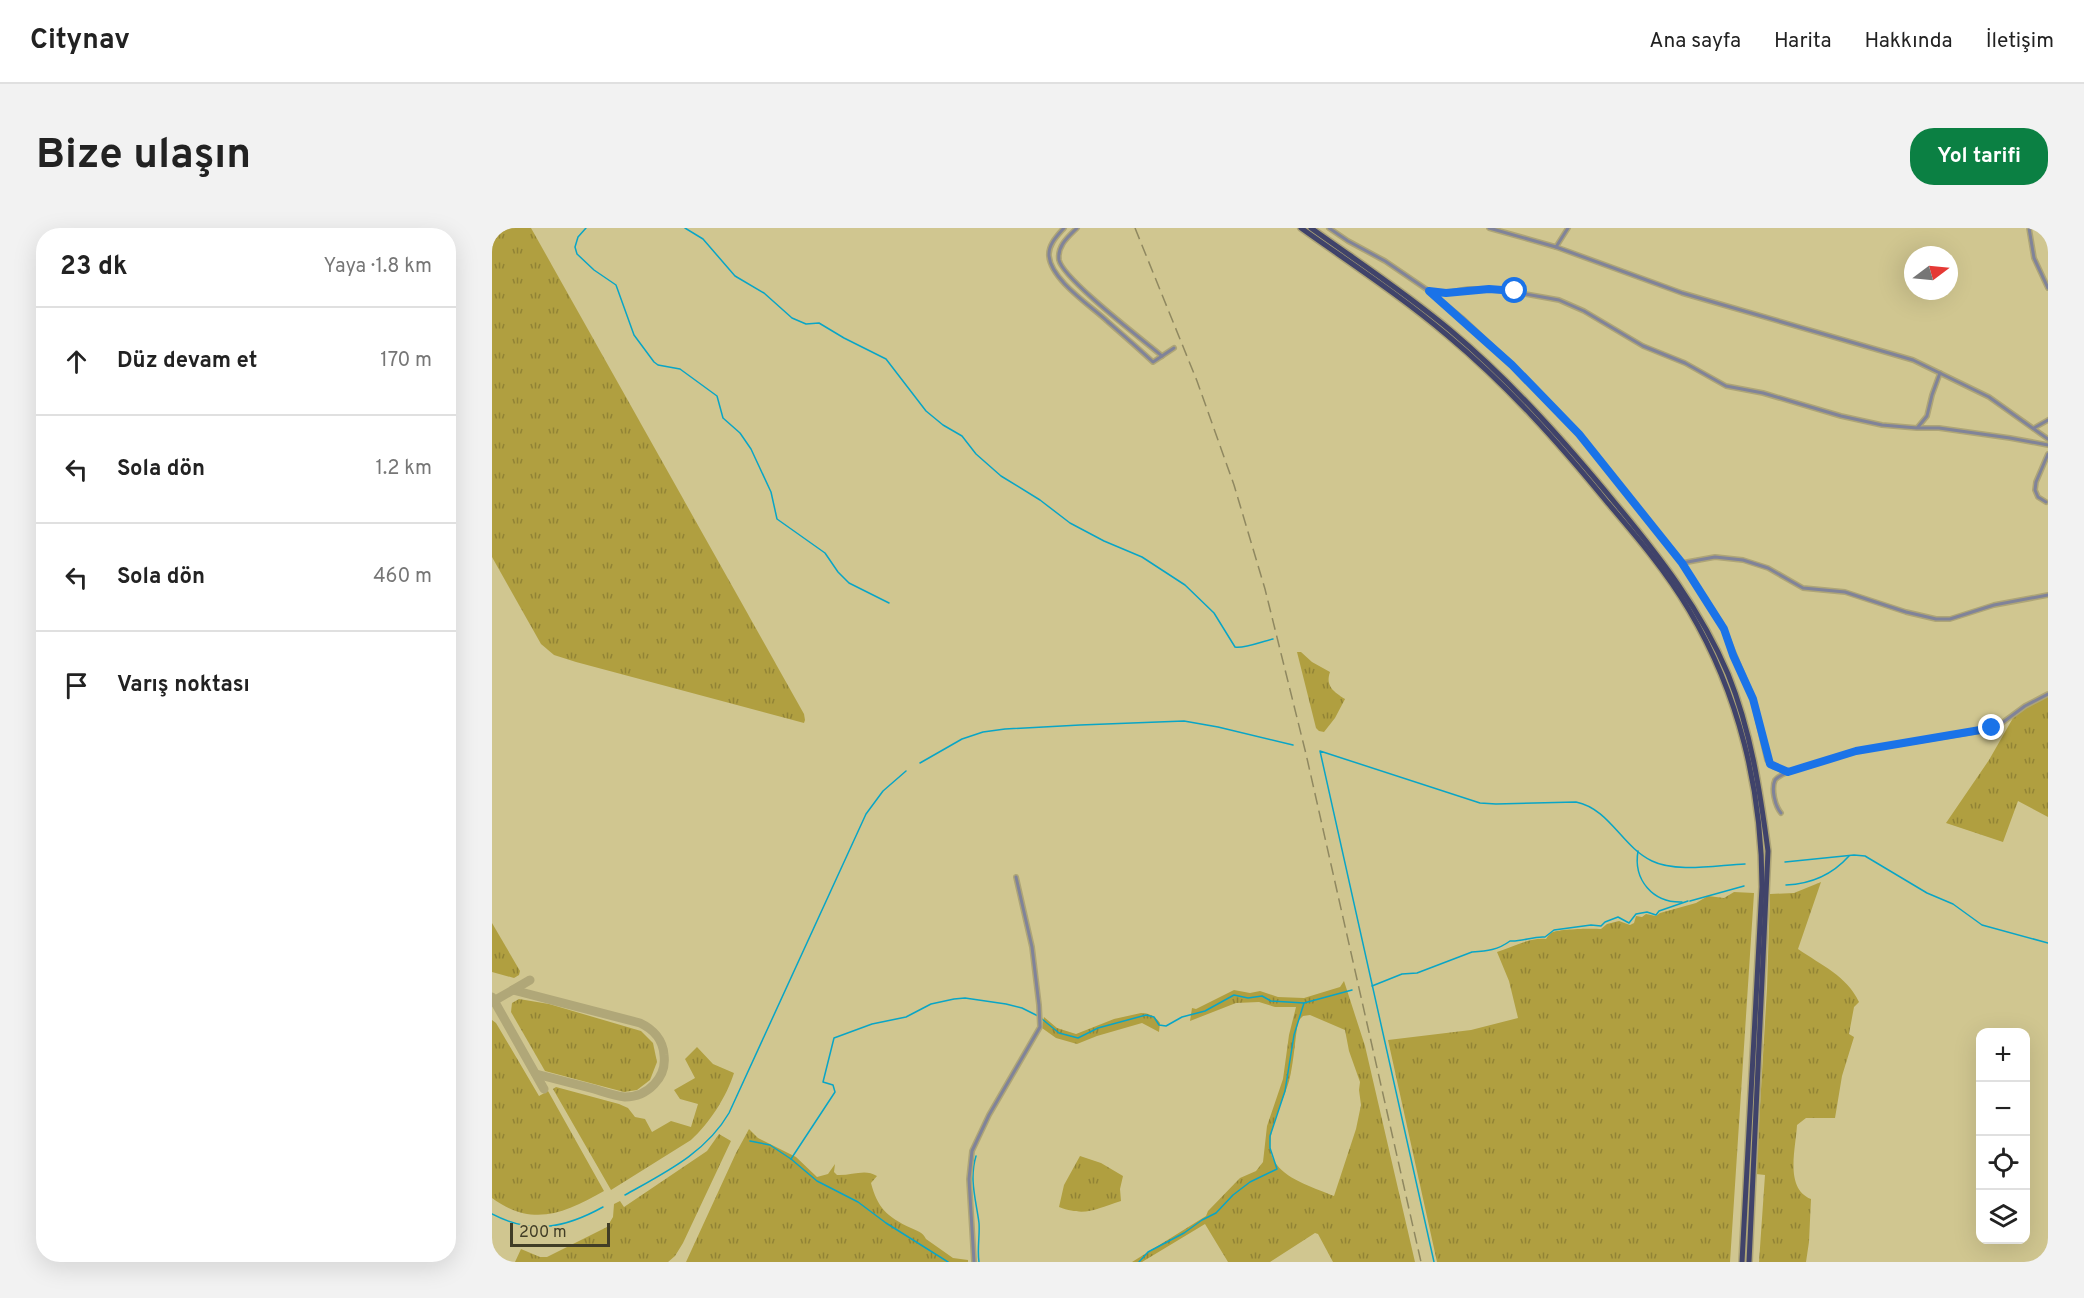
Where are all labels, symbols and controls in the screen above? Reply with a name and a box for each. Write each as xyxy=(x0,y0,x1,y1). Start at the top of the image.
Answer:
text: Citynav xyxy=(30,23,130,59)
text: Ana sayfa xyxy=(1649,28,1741,55)
text: Harita xyxy=(1774,28,1832,55)
text: Hakkında xyxy=(1865,28,1953,55)
text: İletişim xyxy=(1986,28,2054,55)
button: Yol tarifi xyxy=(1910,128,2048,185)
text: Bize ulaşın xyxy=(36,130,251,183)
north arrow xyxy=(1904,246,1958,300)
text: 23 dk xyxy=(60,251,128,284)
text: Yaya · 1.8 km xyxy=(324,254,432,280)
route start xyxy=(1501,277,1527,303)
icon: ahead xyxy=(60,345,93,378)
text: Düz devam et xyxy=(117,348,257,375)
text: 170 m xyxy=(380,348,432,374)
icon: left xyxy=(60,453,93,486)
text: Sola dön xyxy=(117,456,205,483)
text: 1.2 km xyxy=(376,456,432,482)
icon: left xyxy=(60,561,93,594)
text: Sola dön xyxy=(117,564,205,591)
text: 460 m xyxy=(373,564,432,590)
icon: arrive xyxy=(60,669,93,702)
text: Varış noktası xyxy=(117,672,250,699)
route end xyxy=(1978,714,2004,740)
map controls xyxy=(1976,1028,2030,1244)
button: + xyxy=(1976,1028,2030,1082)
button: − xyxy=(1976,1082,2030,1136)
button: locate xyxy=(1976,1136,2030,1190)
button: layers xyxy=(1976,1190,2030,1244)
scale bar xyxy=(510,1220,610,1248)
text: 200 m xyxy=(519,1223,567,1243)

